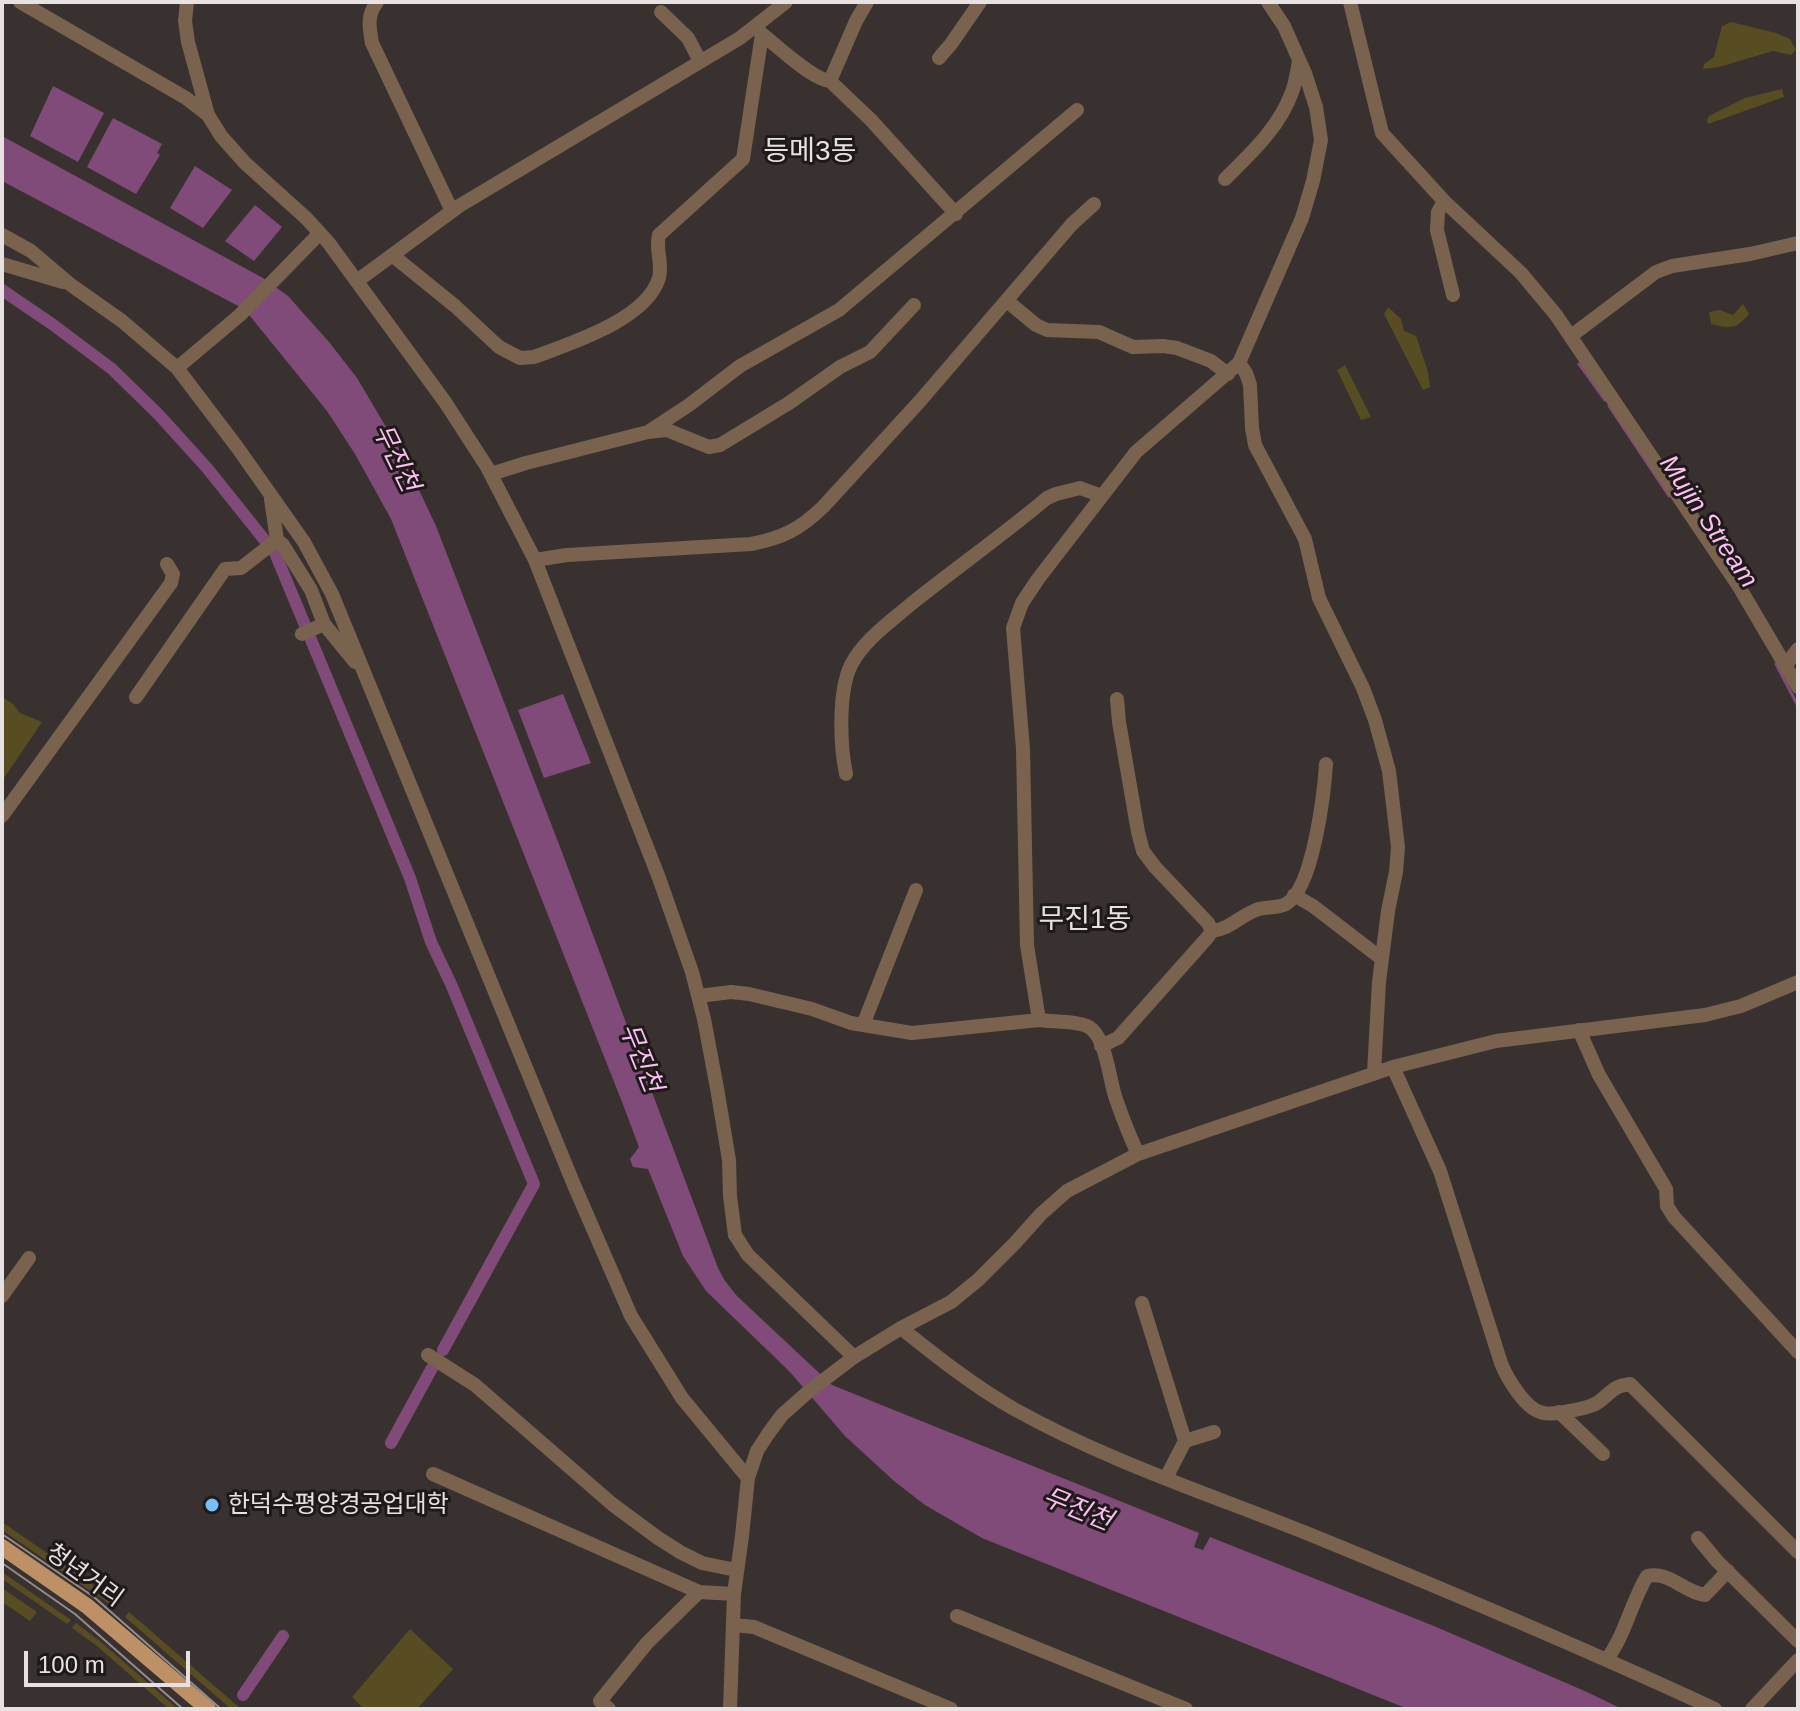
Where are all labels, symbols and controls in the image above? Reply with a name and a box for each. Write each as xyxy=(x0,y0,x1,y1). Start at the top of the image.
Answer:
district label: 등메3동 xyxy=(764,135,856,169)
water label: 무진천 xyxy=(365,419,425,497)
water label: Mujin Stream xyxy=(1652,450,1764,594)
district label: 무진1동 xyxy=(1039,903,1131,937)
water label: 무진천 xyxy=(612,1019,668,1097)
water label: 무진천 xyxy=(1038,1482,1116,1538)
place label: 한덕수평양경공업대학 xyxy=(228,1491,449,1519)
marker: 한덕수평양경공업대학 xyxy=(203,1496,221,1514)
street label: 청년거리 xyxy=(40,1538,128,1614)
scale bar xyxy=(28,1635,194,1685)
text: 100 m xyxy=(38,1651,105,1678)

